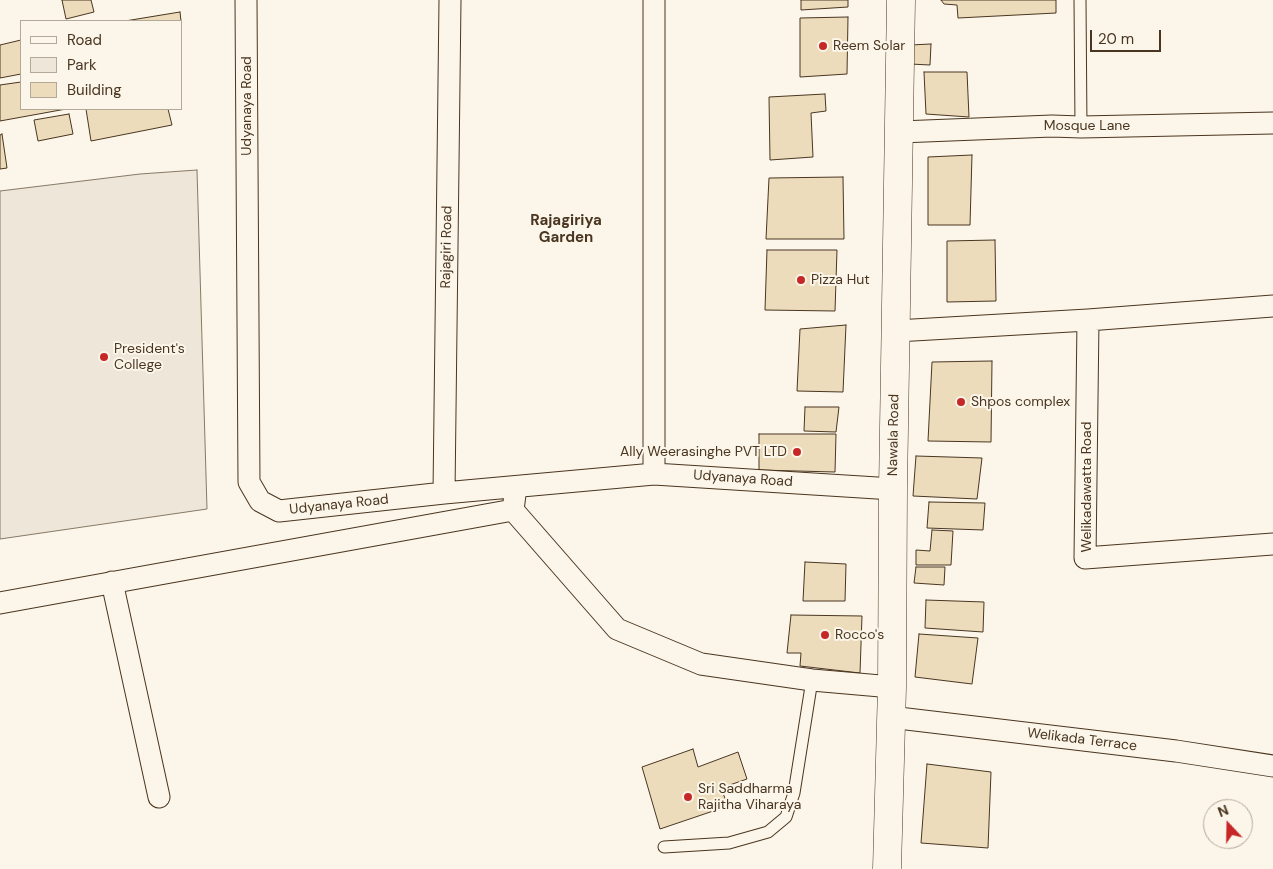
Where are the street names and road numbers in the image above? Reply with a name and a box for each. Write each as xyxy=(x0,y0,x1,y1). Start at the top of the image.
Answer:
street label: Udyanaya Road xyxy=(239,56,255,156)
street label: Mosque Lane xyxy=(1044,118,1130,134)
street label: Rajagiri Road xyxy=(438,205,456,289)
street label: Nawala Road xyxy=(885,394,903,476)
street label: Welikadawatta Road xyxy=(1079,422,1095,552)
street label: Udyanaya Road xyxy=(693,467,793,491)
street label: Udyanaya Road xyxy=(289,491,389,519)
street label: Welikada Terrace xyxy=(1026,725,1138,755)

